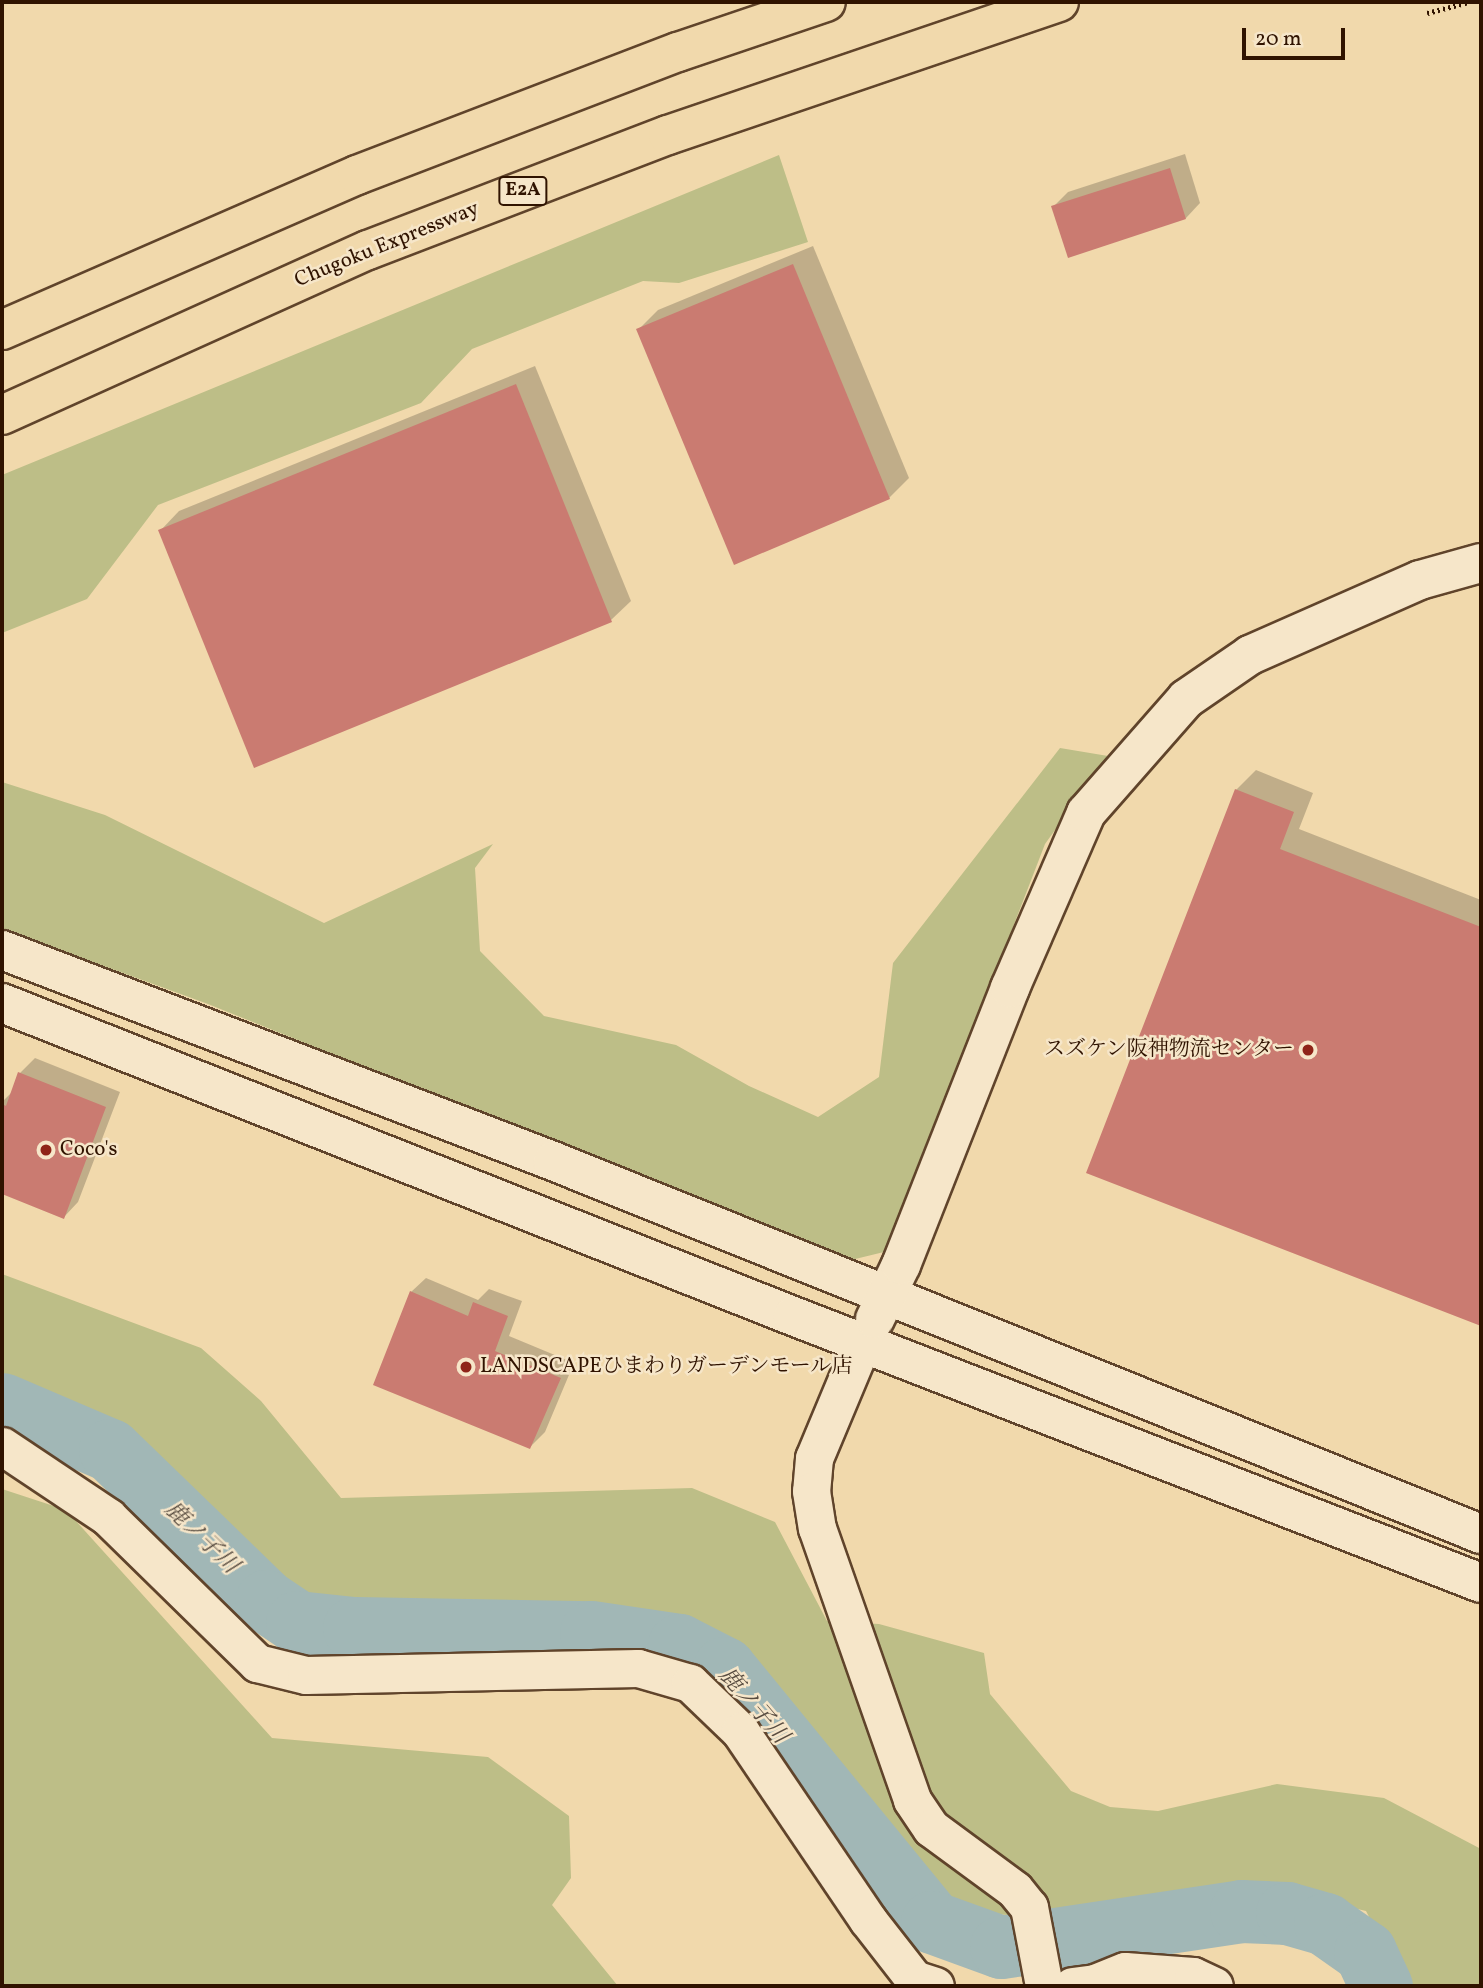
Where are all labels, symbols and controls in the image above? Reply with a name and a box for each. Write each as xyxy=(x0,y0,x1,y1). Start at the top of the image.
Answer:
scale bar xyxy=(1245,14,1348,58)
text: 20 m xyxy=(1255,25,1301,54)
road number: E2A xyxy=(497,176,549,206)
street label: Chugoku Expressway xyxy=(291,196,483,294)
place label: スズケン阪神物流センター xyxy=(1042,1037,1294,1063)
marker: スズケン阪神物流センター xyxy=(1300,1042,1316,1058)
place label: Coco's xyxy=(60,1137,118,1163)
marker: Coco's xyxy=(38,1142,54,1158)
place label: LANDSCAPEひまわりガーデンモール店 xyxy=(480,1354,853,1380)
marker: LANDSCAPEひまわりガーデンモール店 xyxy=(458,1359,474,1375)
water label: 鹿ノ子川 xyxy=(158,1496,244,1580)
water label: 鹿ノ子川 xyxy=(712,1662,794,1750)

